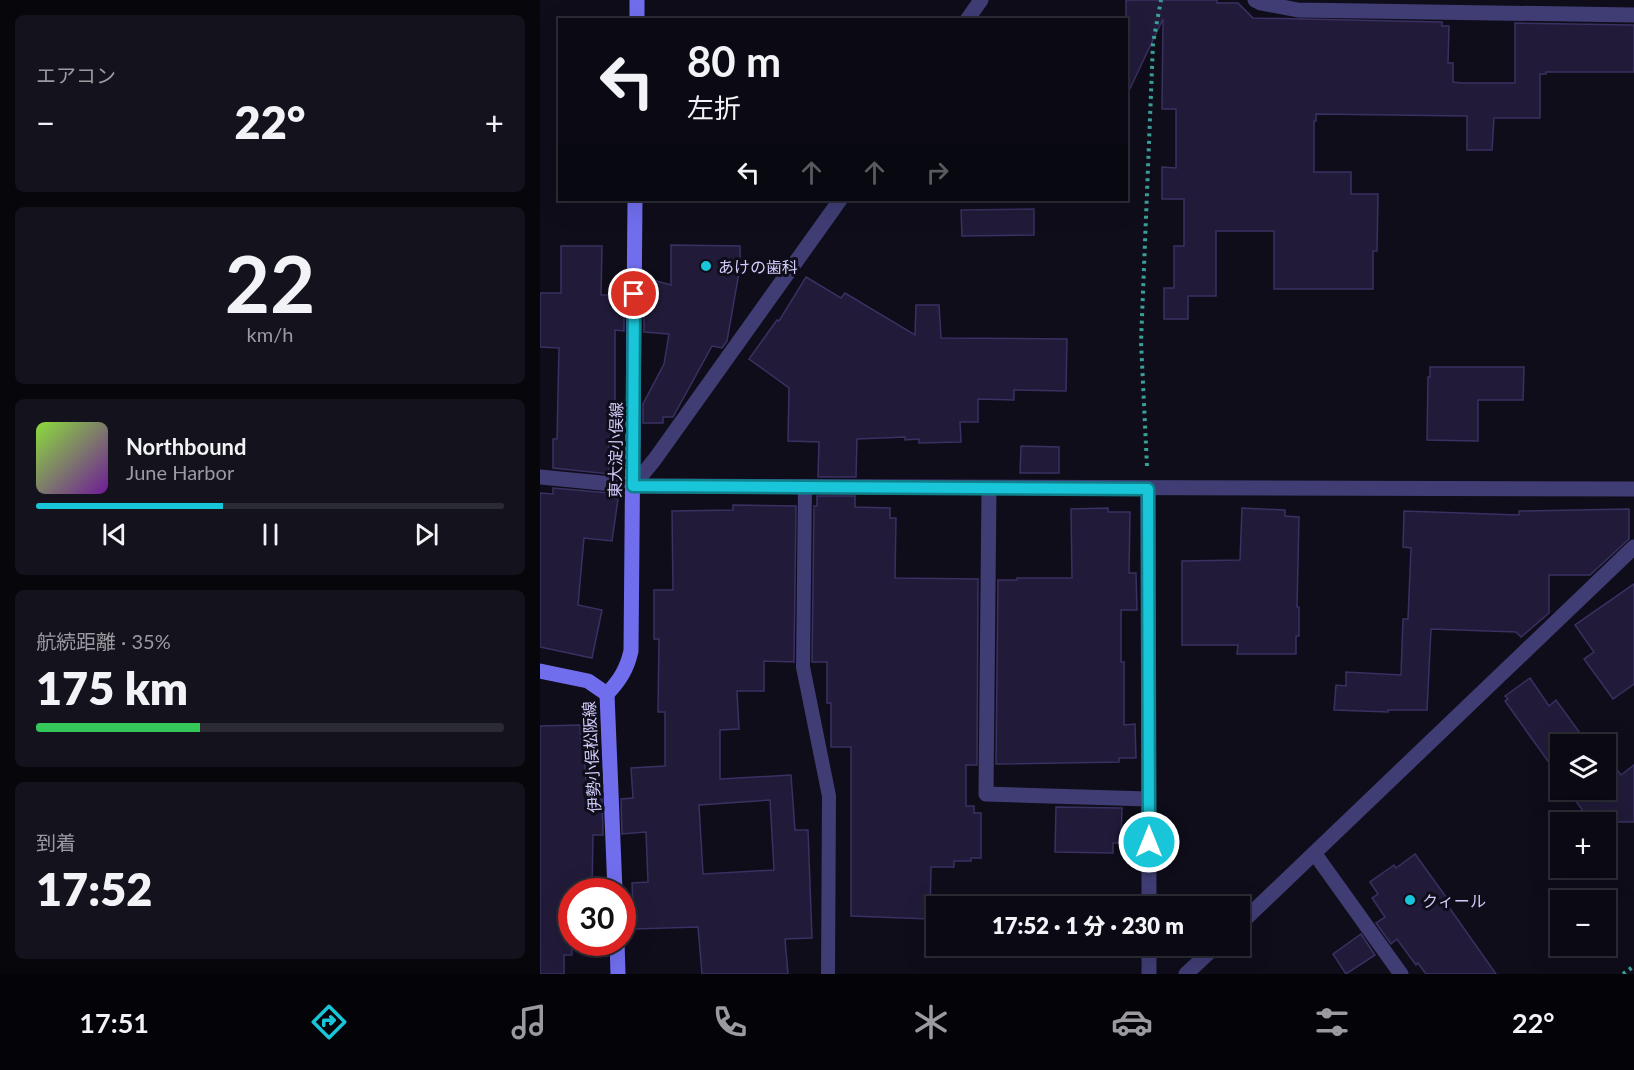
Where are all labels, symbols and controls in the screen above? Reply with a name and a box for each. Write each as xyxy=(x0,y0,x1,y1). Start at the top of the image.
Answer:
text: 80 m xyxy=(687,36,781,86)
icon: left xyxy=(588,42,666,120)
text: エアコン xyxy=(36,63,116,87)
text: 左折 xyxy=(687,91,741,124)
text: 22° xyxy=(235,95,305,149)
text: − xyxy=(36,102,55,142)
text: + xyxy=(485,102,504,142)
icon: left xyxy=(732,156,765,189)
icon: ahead xyxy=(795,156,828,189)
icon: ahead xyxy=(858,156,891,189)
icon: right xyxy=(921,156,954,189)
text: 22 xyxy=(225,236,315,330)
place label: あけの歯科 xyxy=(718,257,798,276)
marker: あけの歯科 xyxy=(699,259,713,273)
pin xyxy=(608,268,659,319)
icon: arrive xyxy=(617,277,650,310)
text: km/h xyxy=(247,322,293,346)
street label: 東大淀小俣線 xyxy=(605,402,625,498)
text: Northbound xyxy=(126,433,246,460)
text: June Harbor xyxy=(126,460,234,484)
icon: previous xyxy=(98,518,131,551)
icon: pause xyxy=(254,518,287,551)
icon: next xyxy=(410,518,443,551)
text: 航続距離 · 35% xyxy=(36,629,171,653)
text: 175 km xyxy=(36,661,188,715)
street label: 伊勢小俣松阪線 xyxy=(579,701,603,813)
map controls xyxy=(1550,734,1616,956)
button: layers xyxy=(1550,734,1616,800)
position arrow xyxy=(1117,810,1181,874)
button: + xyxy=(1550,812,1616,878)
text: 到着 xyxy=(36,830,76,854)
text: 17:52 xyxy=(36,862,152,916)
speed limit sign: 30 xyxy=(558,878,636,956)
button: − xyxy=(1550,890,1616,956)
place label: クィール xyxy=(1422,891,1486,910)
marker: クィール xyxy=(1403,893,1417,907)
text: 17:52 · 1 分 · 230 m xyxy=(992,912,1184,939)
icon: directions xyxy=(308,1001,350,1043)
icon: music xyxy=(508,1001,550,1043)
icon: phone xyxy=(709,1001,751,1043)
icon: climate xyxy=(910,1001,952,1043)
icon: car xyxy=(1111,1001,1153,1043)
icon: filters xyxy=(1311,1001,1353,1043)
text: 17:51 xyxy=(79,1006,149,1039)
text: 22° xyxy=(1512,1006,1555,1039)

